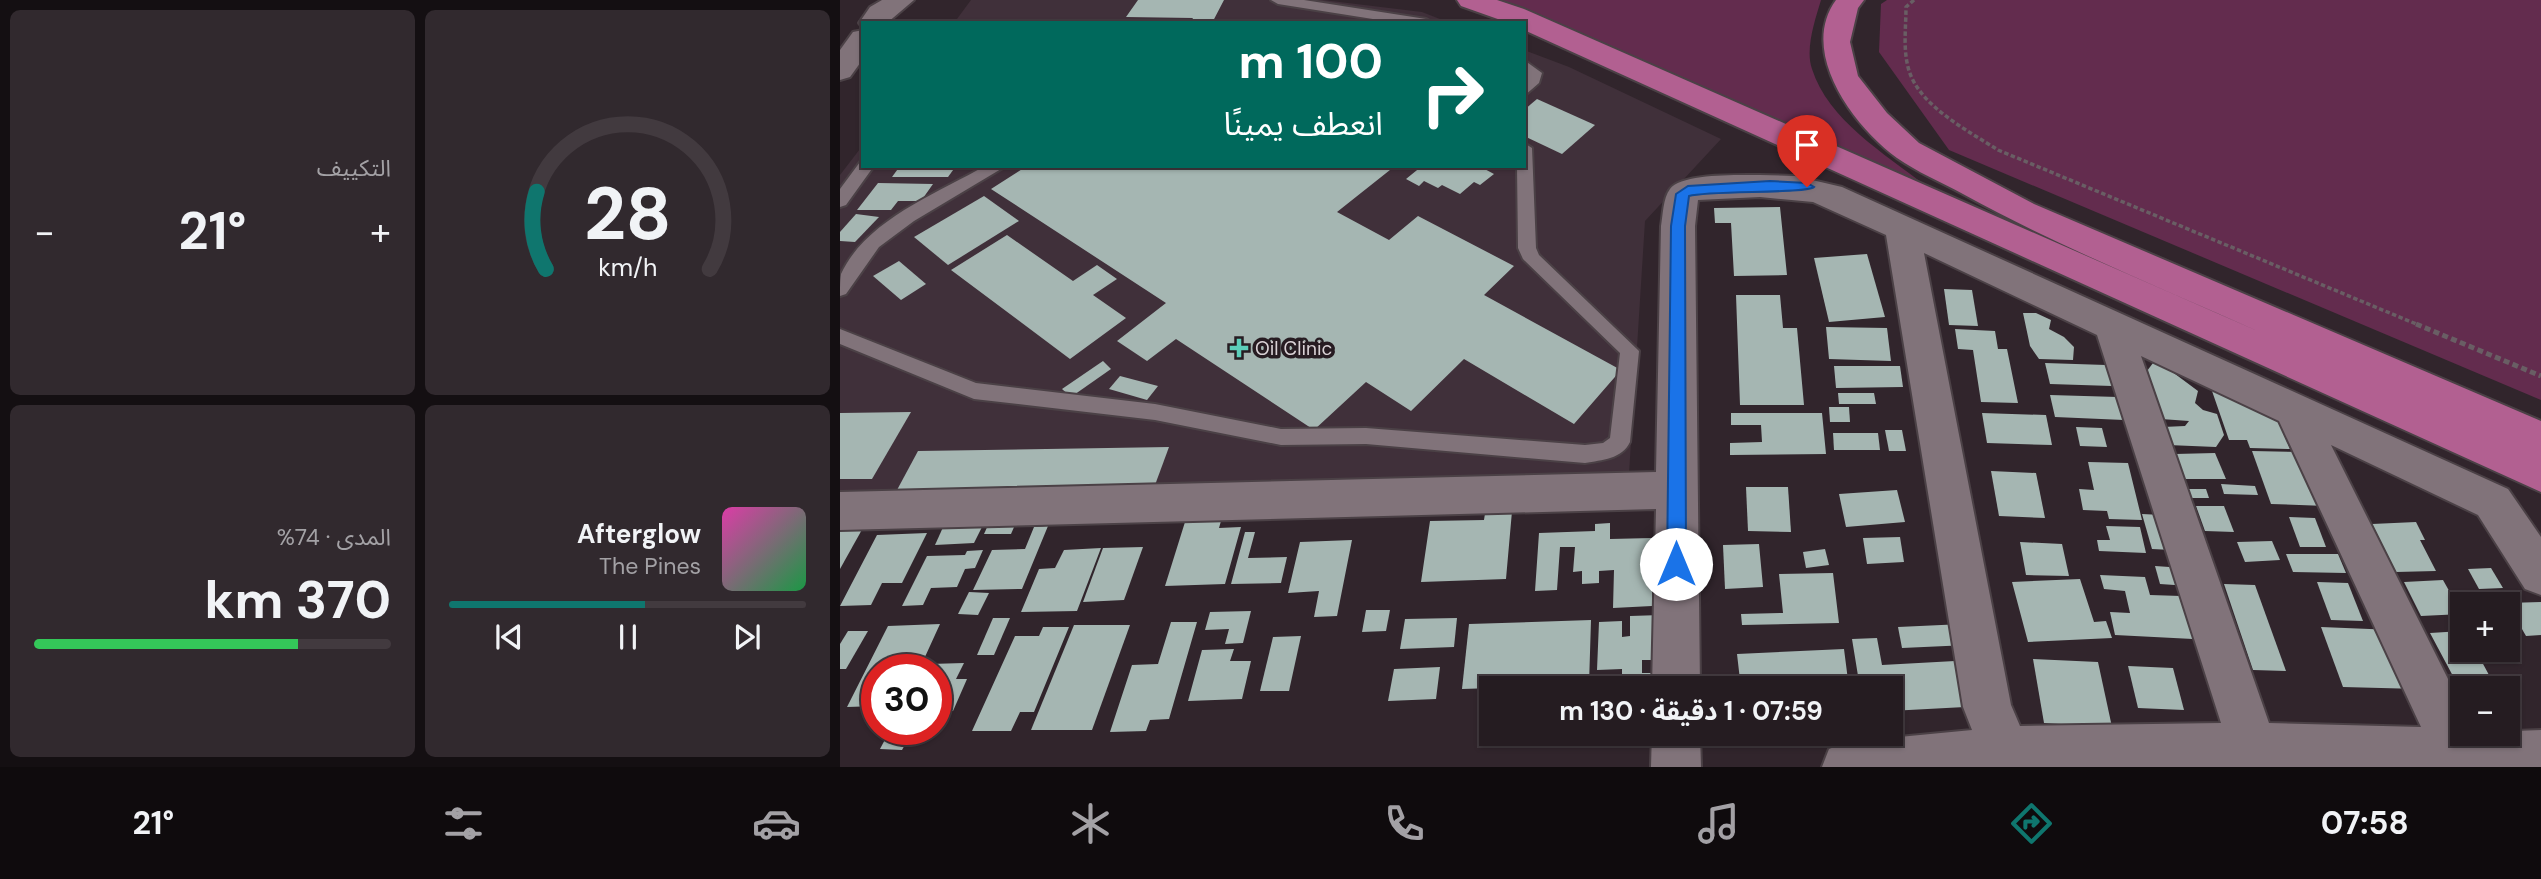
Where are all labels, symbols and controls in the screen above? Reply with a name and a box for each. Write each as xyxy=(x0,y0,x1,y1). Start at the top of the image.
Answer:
text: 100 m xyxy=(1239,29,1383,93)
icon: right xyxy=(1407,49,1498,140)
text: انعطف يمينًا xyxy=(1223,103,1383,145)
pin xyxy=(1777,115,1837,187)
icon: arrive xyxy=(1788,126,1826,164)
text: التكييف xyxy=(317,153,391,183)
text: 28 xyxy=(584,167,671,262)
text: 21° xyxy=(179,197,246,265)
text: − xyxy=(34,207,55,257)
text: + xyxy=(370,207,391,257)
text: km/h xyxy=(598,250,657,283)
place label: Oil Clinic xyxy=(1255,336,1332,361)
marker: Oil Clinic xyxy=(1229,338,1249,358)
text: Afterglow xyxy=(577,517,701,551)
text: المدى · 74% xyxy=(277,522,391,552)
position arrow xyxy=(1639,527,1713,601)
text: The Pines xyxy=(599,551,701,581)
text: 370 km xyxy=(205,566,391,634)
map controls xyxy=(2450,592,2520,746)
button: + xyxy=(2450,592,2520,662)
icon: previous xyxy=(490,618,528,656)
icon: pause xyxy=(609,618,647,656)
icon: next xyxy=(728,618,766,656)
speed limit sign: 30 xyxy=(861,654,952,745)
button: − xyxy=(2450,676,2520,746)
text: 07:59 · 1 دقيقة · 130 m xyxy=(1559,694,1823,728)
icon: filters xyxy=(439,799,488,848)
icon: car xyxy=(752,799,801,848)
icon: climate xyxy=(1066,799,1115,848)
icon: phone xyxy=(1380,799,1429,848)
icon: music xyxy=(1694,799,1743,848)
icon: directions xyxy=(2007,799,2056,848)
text: 21° xyxy=(132,802,174,844)
text: 07:58 xyxy=(2321,802,2409,844)

